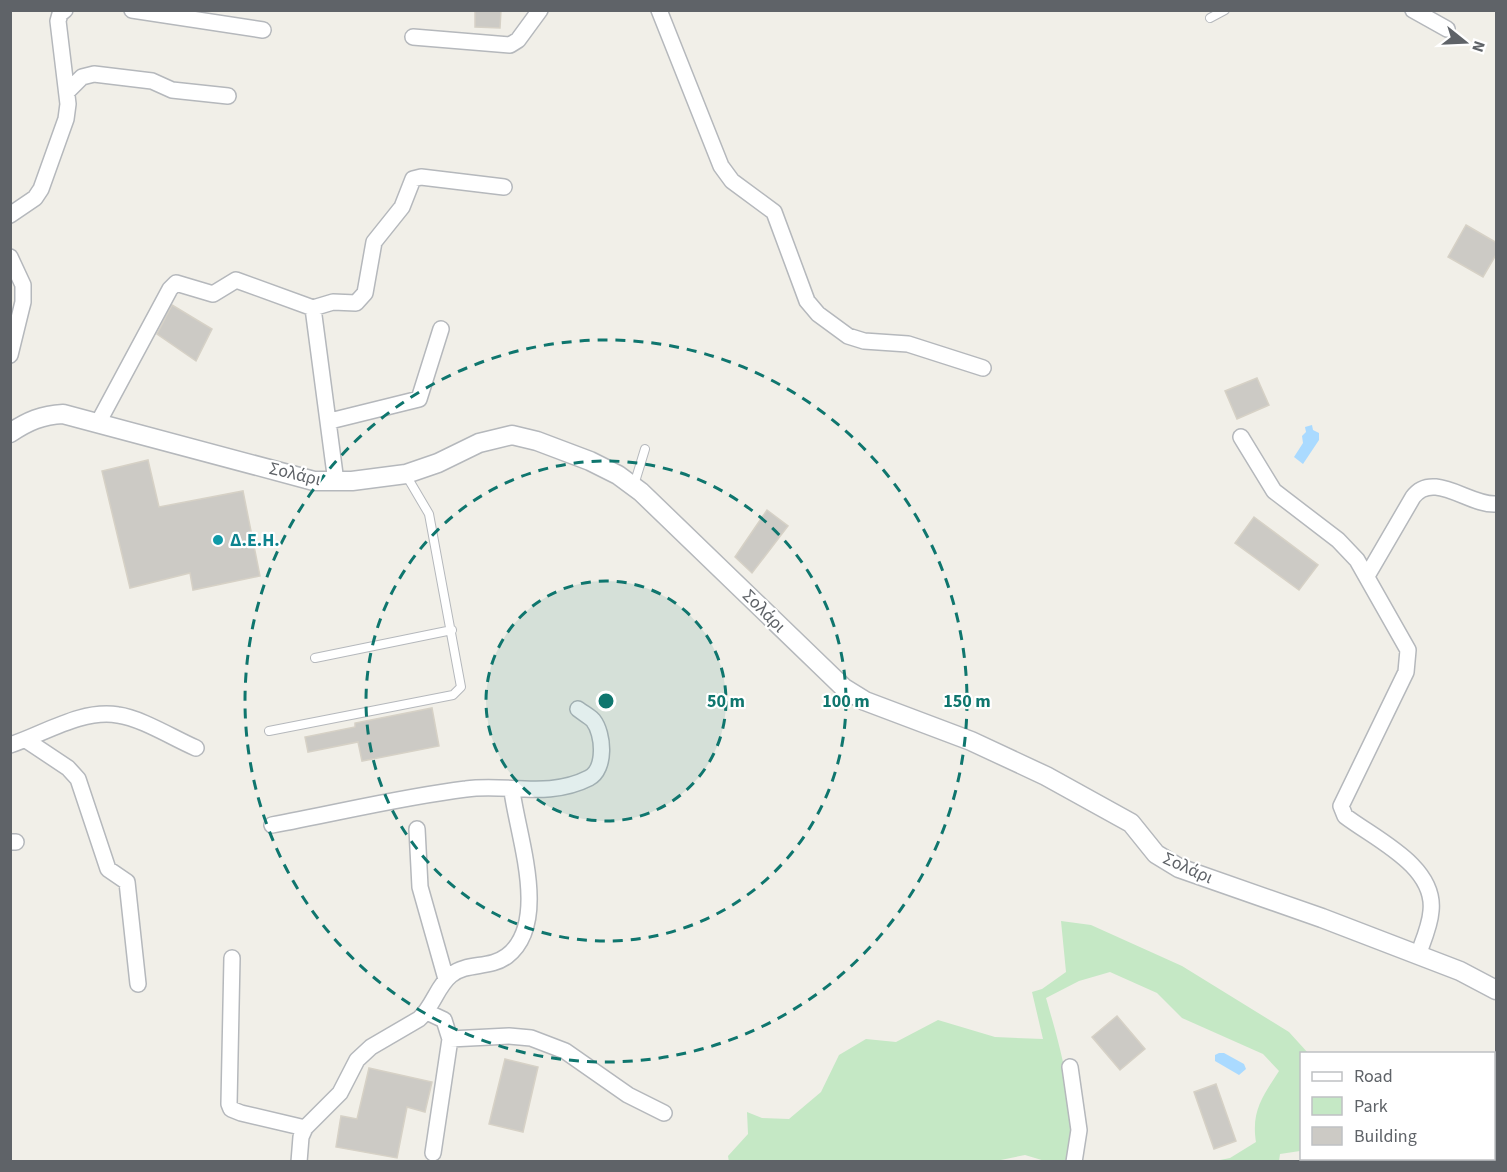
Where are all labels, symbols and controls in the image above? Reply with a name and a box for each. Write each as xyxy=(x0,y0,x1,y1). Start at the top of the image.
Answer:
north arrow xyxy=(1435,12,1495,72)
text: N xyxy=(1466,38,1490,55)
street label: Σολάρι xyxy=(267,456,324,492)
place label: Δ.Ε.Η. xyxy=(230,528,280,553)
marker: Δ.Ε.Η. xyxy=(211,533,225,547)
street label: Σολάρι xyxy=(737,584,792,639)
text: 50 m xyxy=(707,689,745,714)
text: 100 m xyxy=(822,689,870,714)
text: 150 m xyxy=(943,689,991,714)
centre of rings xyxy=(596,691,616,711)
street label: Σολάρι xyxy=(1159,846,1217,890)
legend xyxy=(1300,1052,1495,1160)
text: Road xyxy=(1354,1064,1393,1089)
text: Park xyxy=(1354,1094,1388,1119)
text: Building xyxy=(1354,1124,1417,1149)

